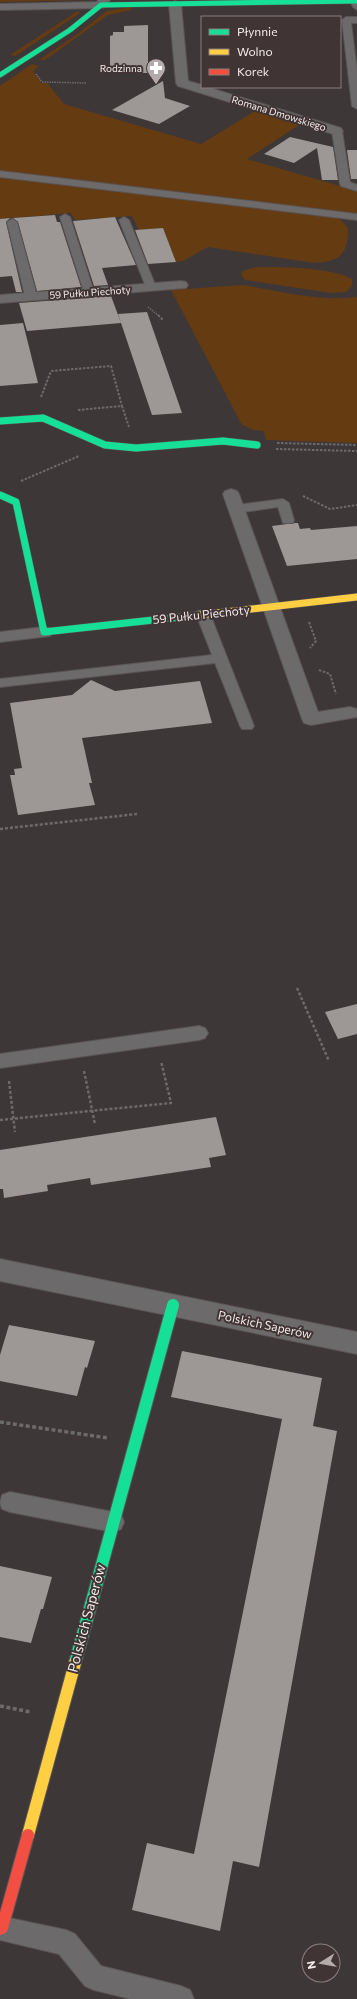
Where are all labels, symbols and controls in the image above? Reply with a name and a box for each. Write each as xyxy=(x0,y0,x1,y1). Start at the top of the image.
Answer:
legend xyxy=(201,16,341,88)
text: Płynnie xyxy=(237,24,278,38)
text: Wolno xyxy=(237,44,273,58)
pharmacy icon: Rodzinna xyxy=(145,57,167,85)
place label: Rodzinna xyxy=(100,62,142,74)
text: Korek xyxy=(237,64,270,78)
street label: Romana Dmowskiego xyxy=(230,93,328,133)
street label: 59 Pułku Piechoty xyxy=(49,283,131,301)
street label: 59 Pułku Piechoty xyxy=(152,602,250,626)
street label: Polskich Saperów xyxy=(217,1307,314,1341)
street label: Polskich Saperów xyxy=(63,1562,109,1674)
north arrow xyxy=(301,1943,341,1983)
text: N xyxy=(304,1960,318,1970)

